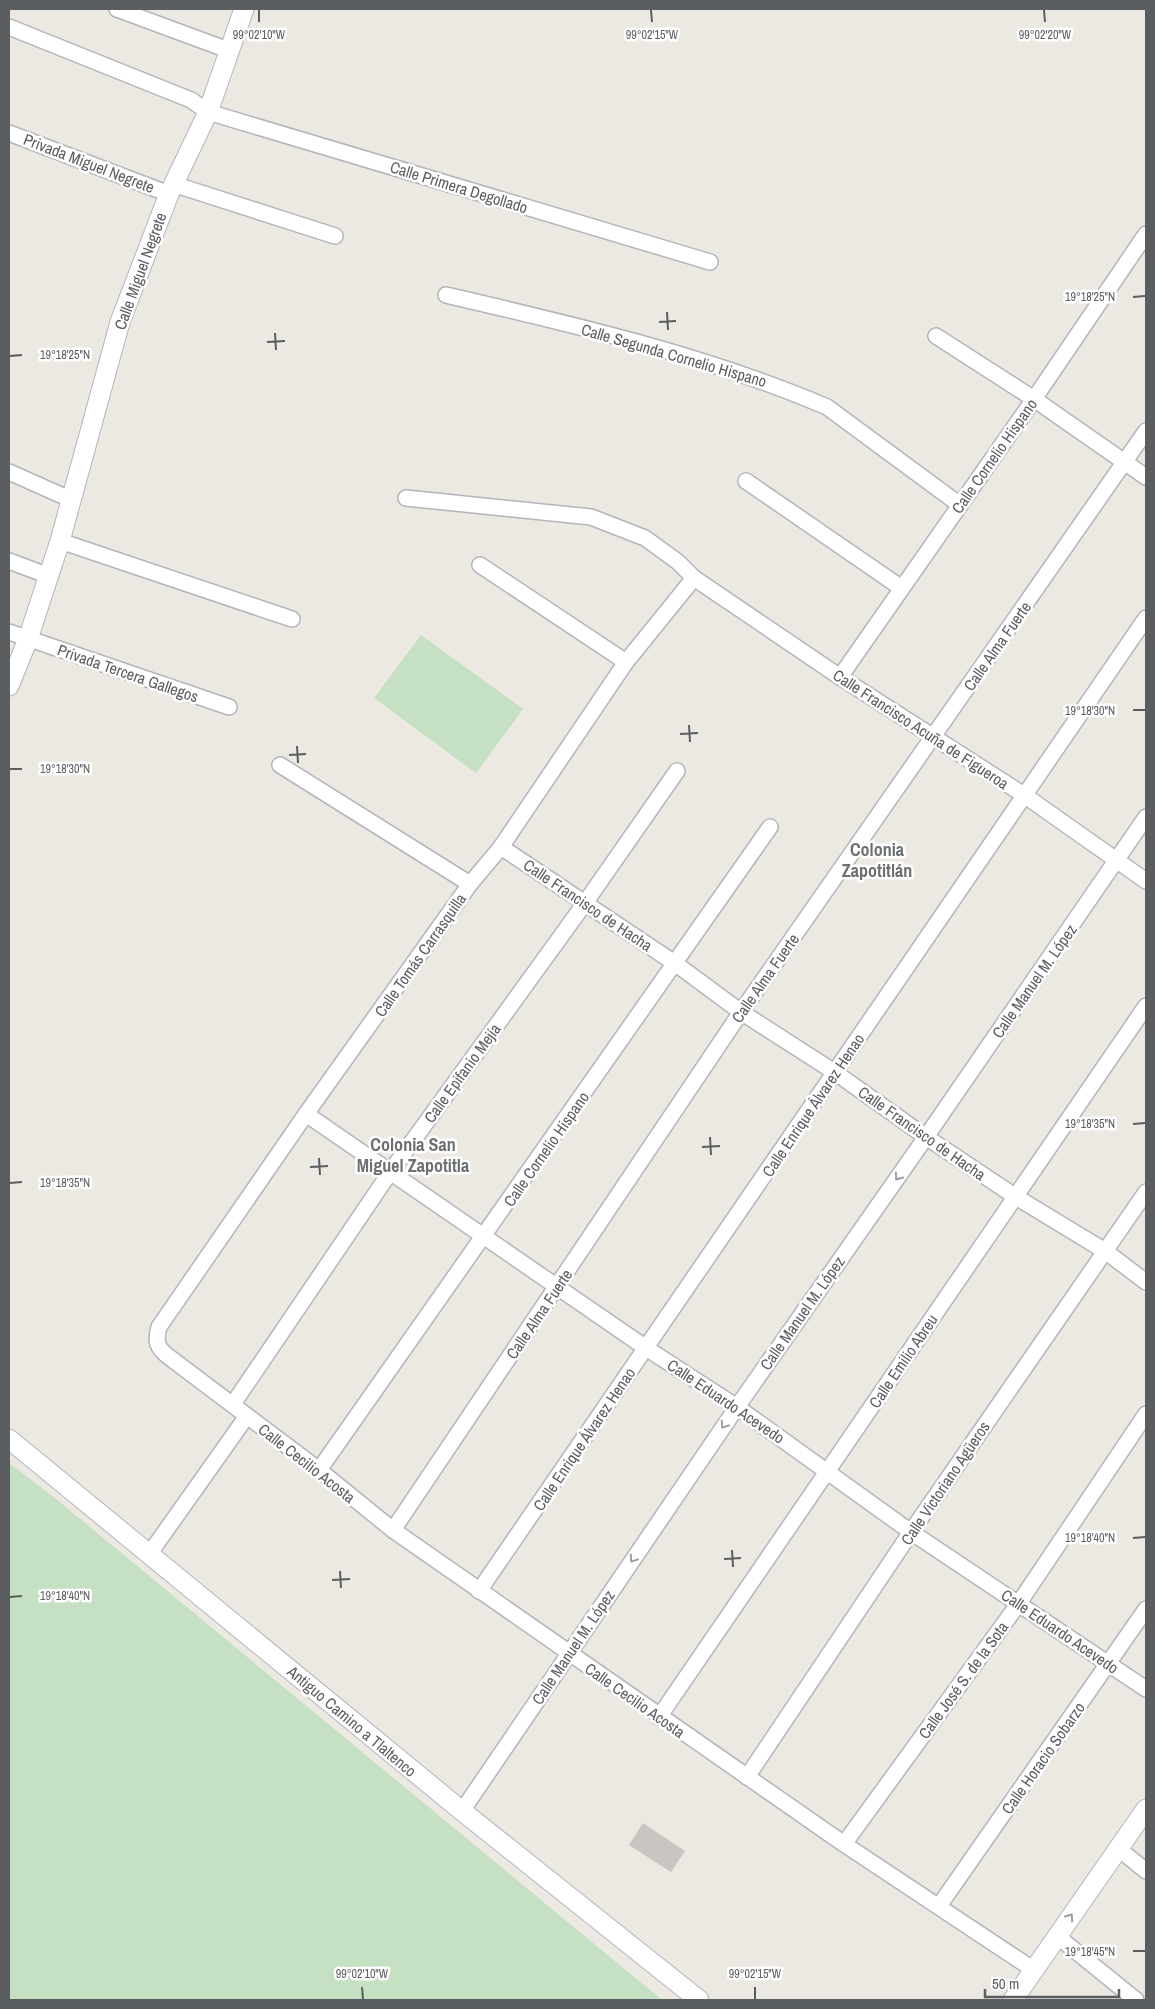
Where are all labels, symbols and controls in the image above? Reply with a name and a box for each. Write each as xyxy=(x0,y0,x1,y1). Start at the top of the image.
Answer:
text: 99°02'10"W xyxy=(233,27,286,43)
text: 99°02'15"W xyxy=(626,27,679,43)
text: 99°02'20"W xyxy=(1019,27,1072,43)
street label: Privada Miguel Negrete xyxy=(20,128,158,198)
street label: Calle Primera Degollado xyxy=(387,156,531,218)
street label: Calle Miguel Negrete xyxy=(109,209,171,333)
text: 19°18'25"N xyxy=(1065,289,1115,305)
street label: Calle Segunda Cornelio Hispano xyxy=(579,318,769,392)
text: 19°18'25"N xyxy=(40,347,90,363)
street label: Calle Cornelio Hispano xyxy=(946,394,1042,518)
street label: Calle Alma Fuerte xyxy=(958,597,1036,695)
street label: Privada Tercera Gallegos xyxy=(55,639,201,707)
street label: Calle Francisco Acuña de Figueroa xyxy=(829,664,1014,795)
text: 19°18'30"N xyxy=(1065,703,1115,719)
text: 19°18'30"N xyxy=(40,761,90,777)
district label: Colonia Zapotitlán xyxy=(842,837,912,883)
street label: Calle Francisco de Hacha xyxy=(519,854,657,957)
street label: Calle Tomás Carrasquilla xyxy=(369,888,471,1021)
street label: Calle Manuel M. López xyxy=(987,919,1082,1042)
street label: Calle Alma Fuerte xyxy=(726,929,804,1027)
street label: Calle Epifanio Mejía xyxy=(418,1018,506,1127)
street label: Calle Enrique Álvarez Henao xyxy=(757,1029,869,1181)
street label: Calle Francisco de Hacha xyxy=(854,1081,991,1186)
street label: Calle Cornelio Hispano xyxy=(498,1087,594,1211)
text: 19°18'35"N xyxy=(1065,1116,1115,1132)
district label: Colonia San Miguel Zapotitla xyxy=(357,1132,470,1178)
one-way arrow xyxy=(895,1171,904,1181)
text: 19°18'35"N xyxy=(40,1175,90,1191)
street label: Calle Manuel M. López xyxy=(755,1251,850,1374)
street label: Calle Alma Fuerte xyxy=(501,1265,577,1363)
street label: Calle Emilio Abreu xyxy=(864,1310,942,1412)
street label: Calle Eduardo Acevedo xyxy=(663,1354,789,1448)
street label: Calle Enrique Álvarez Henao xyxy=(528,1363,640,1515)
street label: Calle Victoriano Agüeros xyxy=(895,1417,995,1549)
street label: Calle Cecilio Acosta xyxy=(254,1418,361,1508)
one-way arrow xyxy=(721,1419,730,1429)
text: 19°18'40"N xyxy=(1065,1530,1115,1546)
one-way arrow xyxy=(630,1554,639,1563)
street label: Calle Eduardo Acevedo xyxy=(997,1584,1123,1678)
street label: Calle Manuel M. López xyxy=(526,1585,620,1709)
text: 19°18'40"N xyxy=(40,1588,90,1604)
street label: Calle José S. de la Sota xyxy=(913,1616,1013,1743)
street label: Calle Cecilio Acosta xyxy=(581,1657,690,1743)
street label: Antiguo Camino a Tlaltenco xyxy=(282,1660,421,1782)
street label: Calle Horacio Sobarzo xyxy=(996,1698,1090,1818)
one-way arrow xyxy=(1064,1913,1073,1923)
text: 19°18'45"N xyxy=(1065,1944,1115,1960)
text: 99°02'10"W xyxy=(336,1966,389,1982)
text: 99°02'15"W xyxy=(729,1966,782,1982)
scale bar xyxy=(985,1966,1119,1998)
text: 50 m xyxy=(992,1973,1019,1994)

